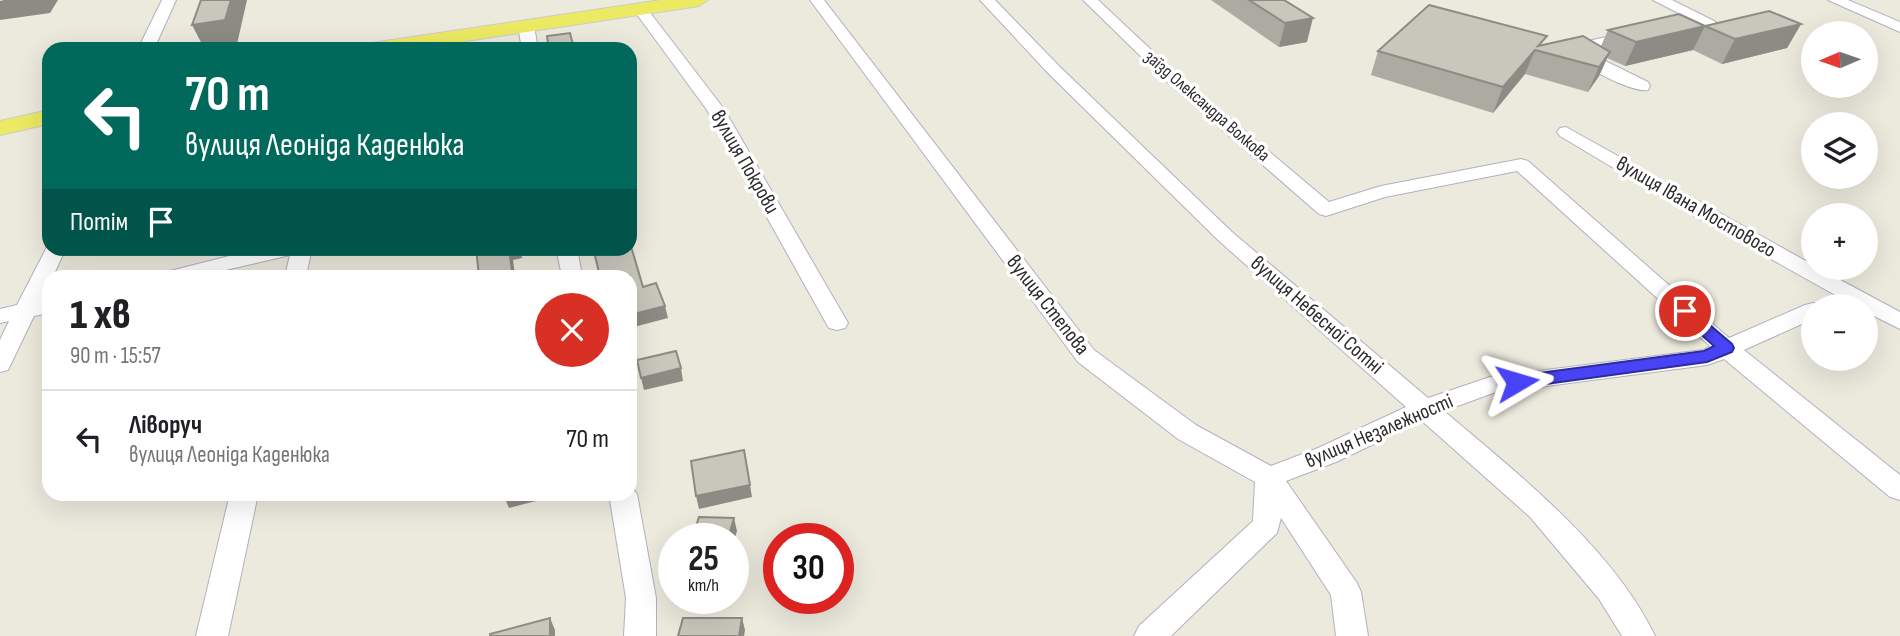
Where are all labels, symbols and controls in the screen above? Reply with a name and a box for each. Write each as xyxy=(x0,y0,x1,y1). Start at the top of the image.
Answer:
north arrow xyxy=(1801,21,1878,98)
map controls xyxy=(1801,21,1878,371)
street label: заїзд Олександра Волкова xyxy=(1140,46,1274,166)
text: 70 m xyxy=(185,66,270,125)
icon: left xyxy=(70,70,161,161)
street label: вулиця Покрови xyxy=(705,106,785,218)
button: layers xyxy=(1801,112,1878,189)
text: вулиця Леоніда Каденюка xyxy=(185,126,465,165)
street label: вулиця Івана Мостового xyxy=(1612,151,1780,263)
icon: arrive xyxy=(142,203,180,241)
button: + xyxy=(1801,203,1878,280)
text: Потім xyxy=(70,207,128,238)
street label: вулиця Степова xyxy=(1001,250,1095,360)
street label: вулиця Небесної Сотні xyxy=(1246,251,1388,379)
pin xyxy=(1655,281,1715,341)
text: 1 хв xyxy=(70,290,131,341)
icon: arrive xyxy=(1666,292,1704,330)
button: close xyxy=(535,293,609,367)
button: − xyxy=(1801,294,1878,371)
text: 90 m · 15:57 xyxy=(70,342,161,370)
position arrow xyxy=(1480,345,1554,419)
street label: вулиця Незалежності xyxy=(1301,389,1457,473)
text: Ліворуч xyxy=(129,410,202,441)
icon: left xyxy=(70,420,108,458)
text: 70 m xyxy=(566,424,609,455)
text: вулиця Леоніда Каденюка xyxy=(129,441,330,469)
speed limit sign: 30 xyxy=(763,523,854,614)
text: 25 xyxy=(688,538,719,581)
text: km/h xyxy=(688,575,719,596)

